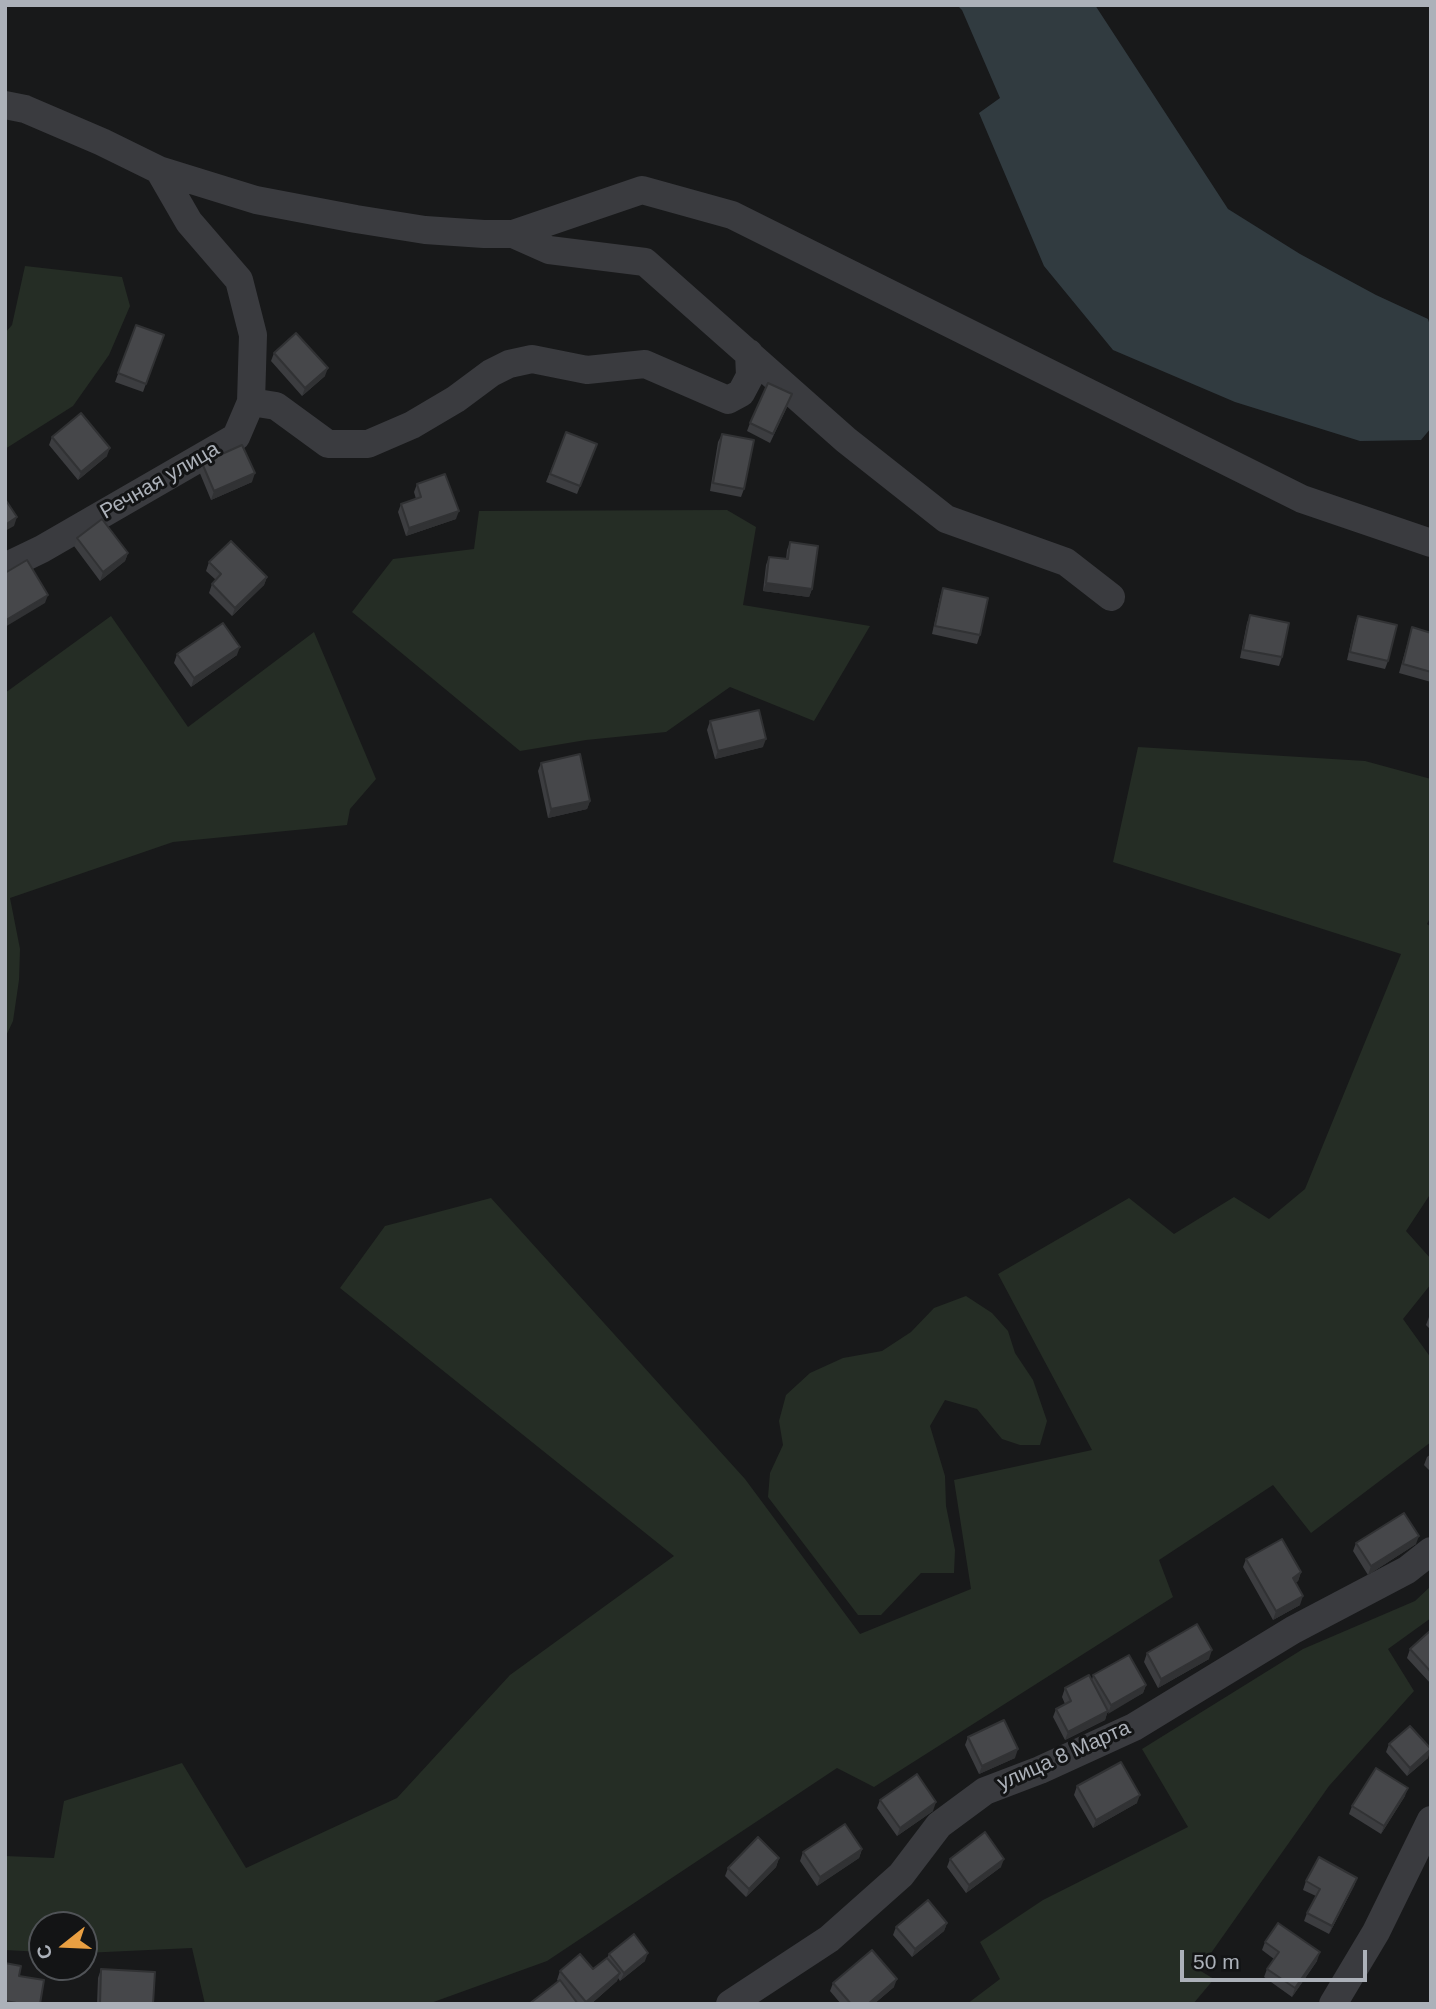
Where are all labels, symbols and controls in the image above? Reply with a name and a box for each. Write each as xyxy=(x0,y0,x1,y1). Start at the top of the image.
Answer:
street label: Речная улица xyxy=(96,437,224,525)
street label: улица 8 Марта xyxy=(994,1715,1134,1797)
north arrow xyxy=(28,1911,98,1981)
scale bar xyxy=(1184,1936,1371,1980)
text: С xyxy=(32,1942,57,1962)
text: 50 m xyxy=(1193,1950,1240,1973)

